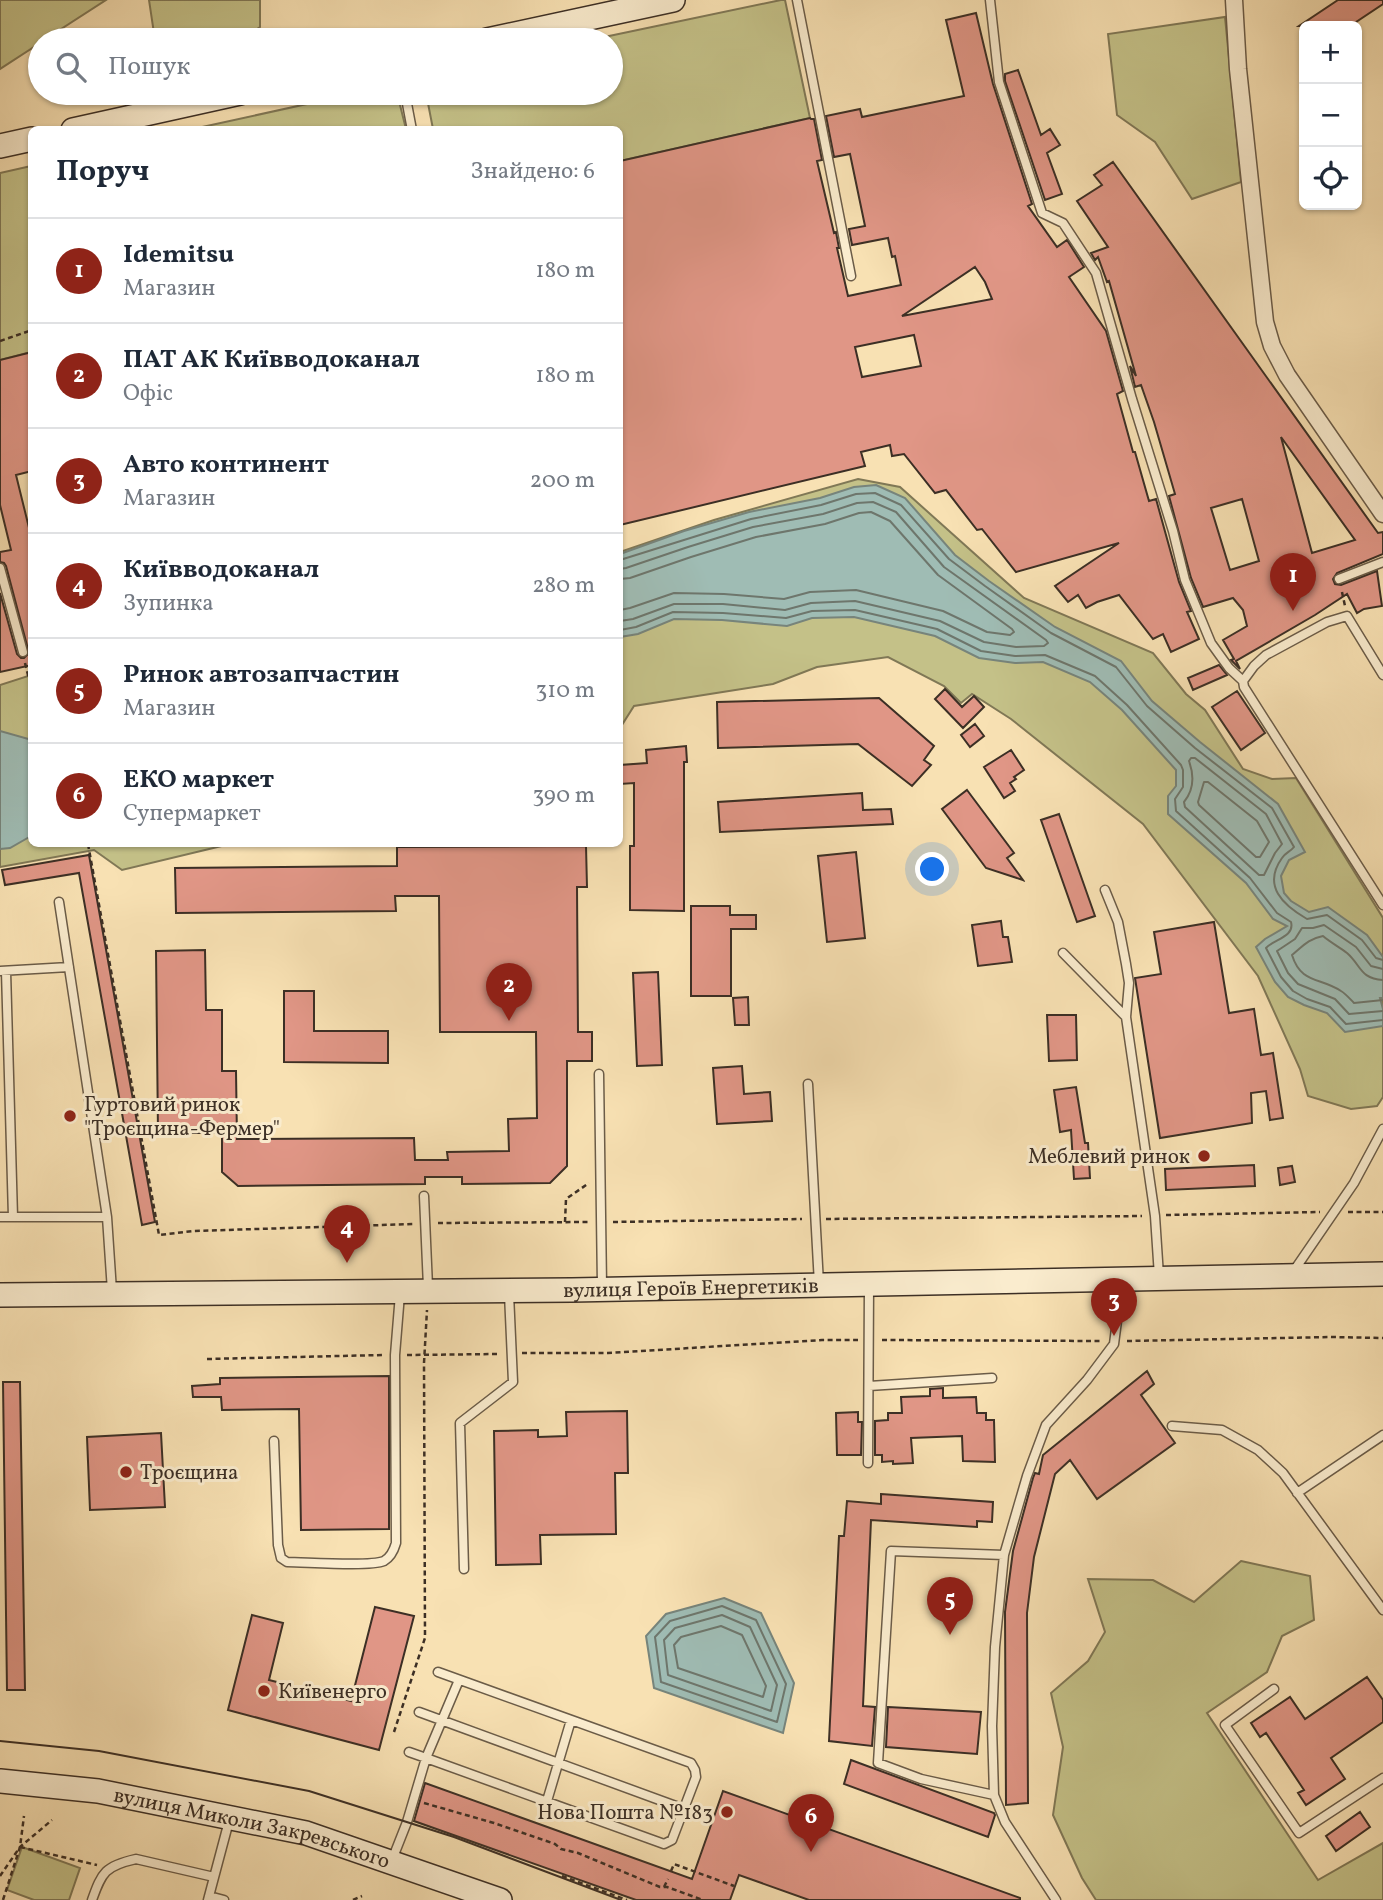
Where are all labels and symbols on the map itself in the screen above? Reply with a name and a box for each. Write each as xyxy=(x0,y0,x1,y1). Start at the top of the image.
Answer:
pin: 1 xyxy=(1270,553,1316,611)
your location xyxy=(915,852,949,886)
pin: 2 xyxy=(486,963,532,1021)
place label: Гуртовий ринок "Троєщина-Фермер" xyxy=(84,1091,280,1144)
marker: Гуртовий ринок "Троєщина-Фермер" xyxy=(62,1108,78,1124)
place label: Меблевий ринок xyxy=(1028,1143,1190,1172)
marker: Меблевий ринок xyxy=(1196,1148,1212,1164)
pin: 4 xyxy=(324,1205,370,1263)
street label: вулиця Героїв Енергетиків xyxy=(563,1272,819,1306)
pin: 3 xyxy=(1091,1278,1137,1336)
place label: Троєщина xyxy=(140,1459,239,1488)
marker: Троєщина xyxy=(118,1464,134,1480)
pin: 5 xyxy=(927,1577,973,1635)
place label: Київенерго xyxy=(278,1678,387,1707)
marker: Київенерго xyxy=(256,1683,272,1699)
street label: вулиця Миколи Закревського xyxy=(111,1782,394,1877)
pin: 6 xyxy=(788,1794,834,1852)
place label: Нова Пошта №183 xyxy=(537,1799,713,1828)
marker: Нова Пошта №183 xyxy=(719,1804,735,1820)

